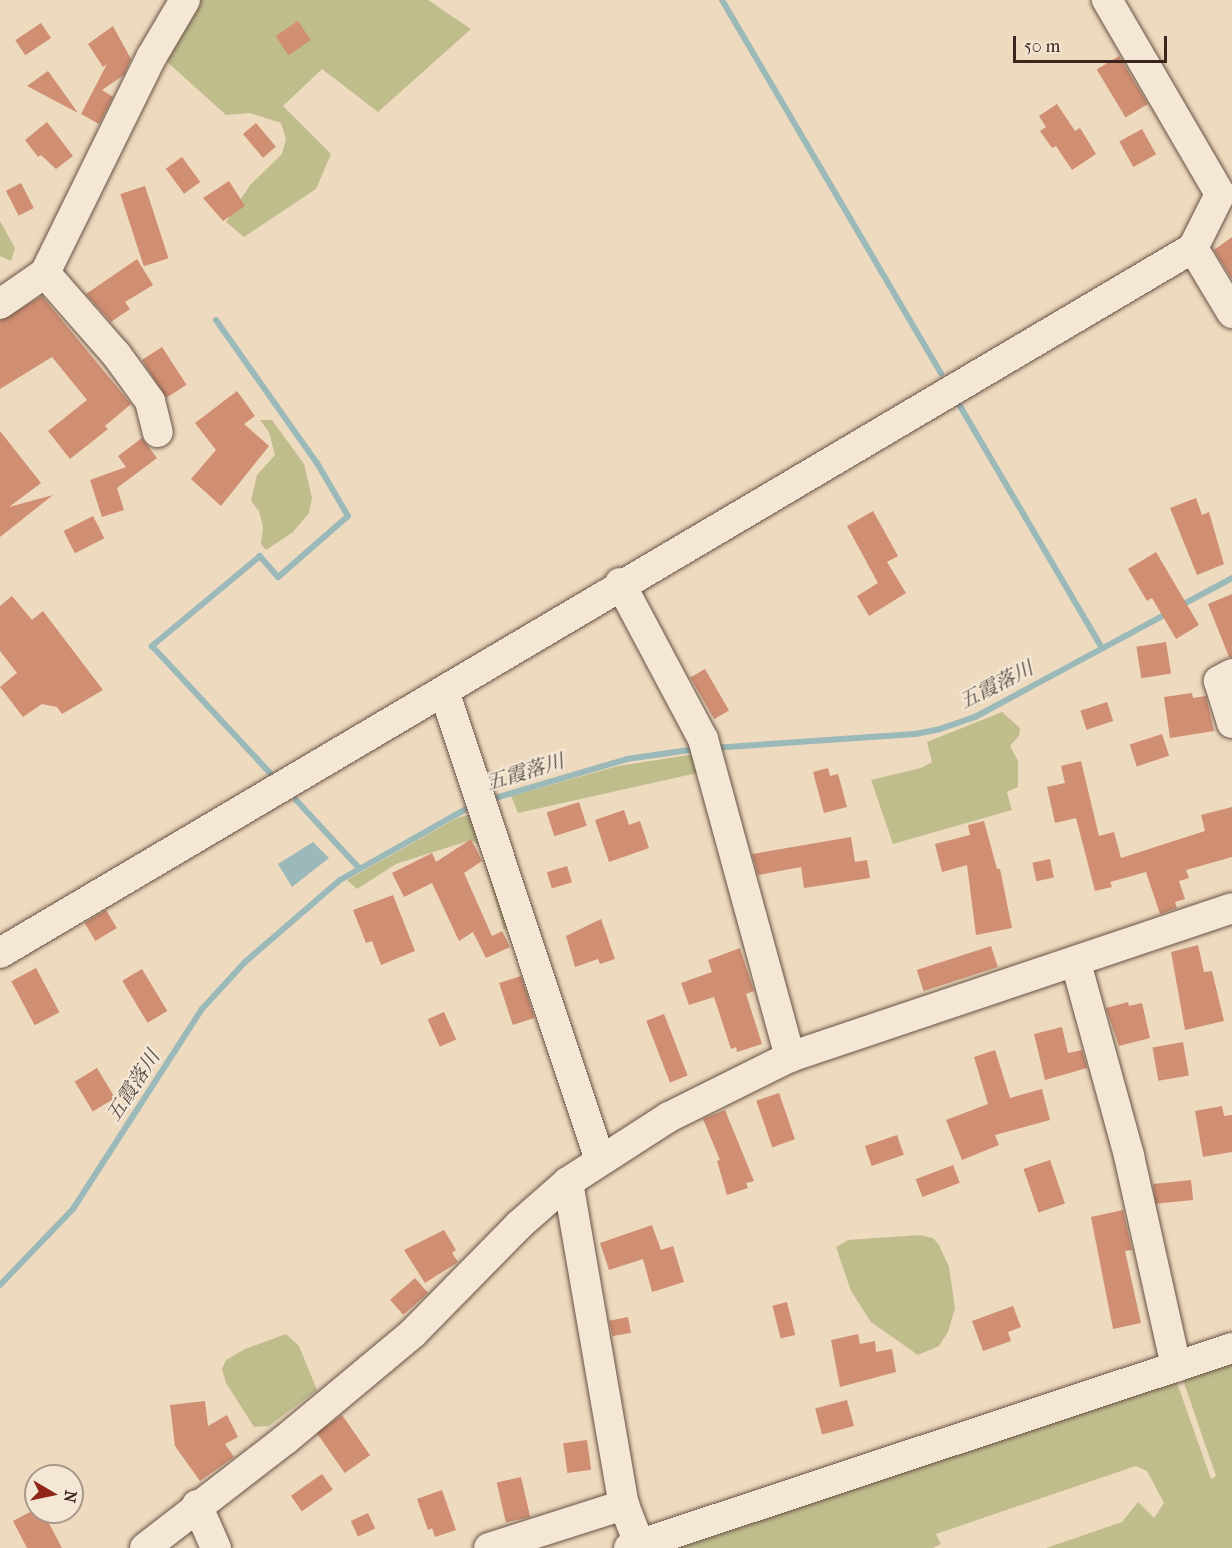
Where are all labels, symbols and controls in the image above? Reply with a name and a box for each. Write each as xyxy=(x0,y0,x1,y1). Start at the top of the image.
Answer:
scale bar xyxy=(1016,24,1170,62)
text: 50 m xyxy=(1024,36,1060,57)
water label: 五霞落川 xyxy=(955,656,1037,714)
water label: 五霞落川 xyxy=(483,749,567,795)
water label: 五霞落川 xyxy=(101,1046,165,1126)
north arrow xyxy=(24,1464,84,1524)
text: N xyxy=(60,1489,81,1504)

